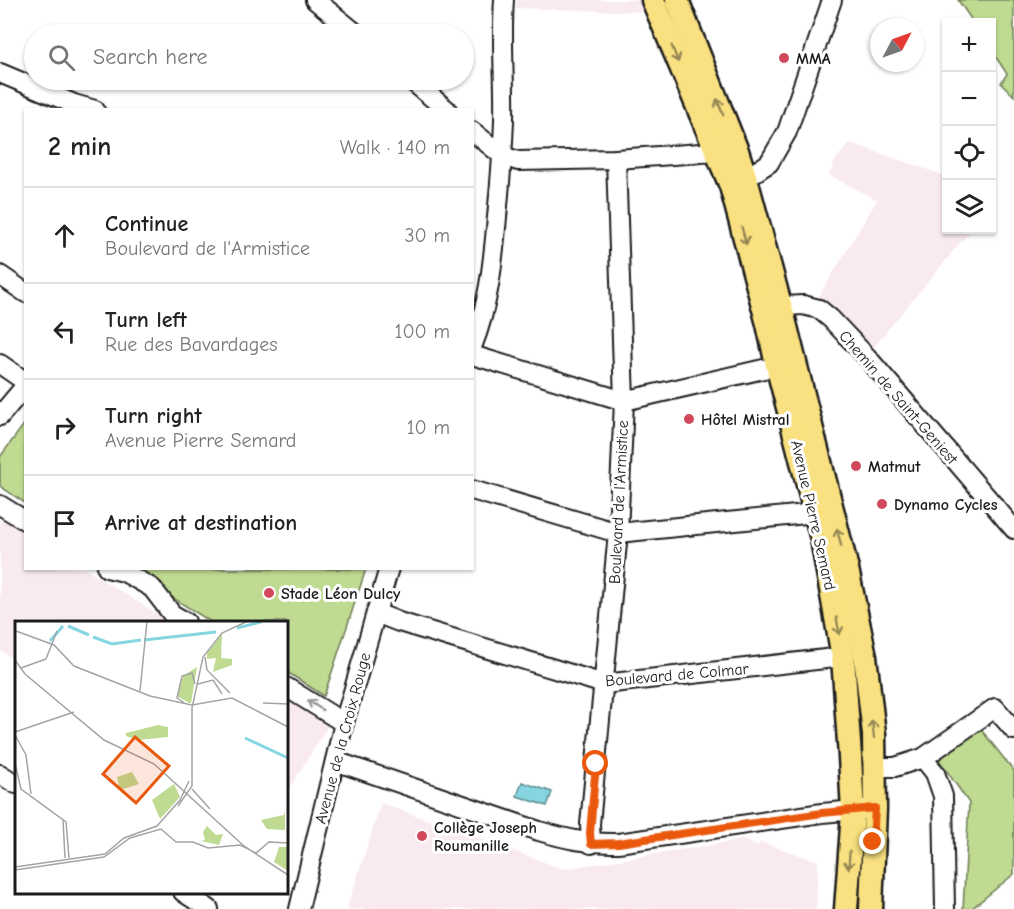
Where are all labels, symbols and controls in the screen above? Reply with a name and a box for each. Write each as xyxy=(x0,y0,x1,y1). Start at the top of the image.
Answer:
north arrow xyxy=(870,18,924,72)
map controls xyxy=(942,18,996,234)
button: + xyxy=(942,18,996,72)
search box xyxy=(24,24,474,90)
icon: search xyxy=(45,41,78,74)
text: Search here xyxy=(93,44,208,70)
one-way arrow xyxy=(670,44,681,63)
place label: MMA xyxy=(796,50,831,68)
marker: MMA xyxy=(777,51,791,65)
button: − xyxy=(942,72,996,126)
one-way arrow xyxy=(714,98,725,117)
button: locate xyxy=(942,126,996,180)
text: 2 min xyxy=(48,132,111,162)
text: Walk · 140 m xyxy=(340,136,450,159)
button: layers xyxy=(942,180,996,234)
text: Continue xyxy=(105,211,188,237)
icon: ahead xyxy=(48,219,81,252)
text: 30 m xyxy=(404,224,450,247)
one-way arrow xyxy=(739,226,750,245)
text: Boulevard de l'Armistice xyxy=(105,237,310,260)
text: Turn left xyxy=(105,307,187,333)
icon: left xyxy=(48,315,81,348)
text: 100 m xyxy=(395,320,450,343)
street label: Chemin de Saint-Geniest xyxy=(835,327,961,468)
text: Rue des Bavardages xyxy=(105,333,278,356)
text: Turn right xyxy=(105,403,202,429)
icon: right xyxy=(48,411,81,444)
place label: Hôtel Mistral xyxy=(701,411,790,429)
marker: Hôtel Mistral xyxy=(682,412,696,426)
text: 10 m xyxy=(407,416,450,439)
street label: Boulevard de l'Armistice xyxy=(606,420,632,584)
text: Avenue Pierre Semard xyxy=(105,429,296,452)
street label: Avenue Pierre Semard xyxy=(787,439,839,592)
place label: Matmut xyxy=(868,458,921,476)
marker: Matmut xyxy=(849,459,863,473)
place label: Dynamo Cycles xyxy=(894,496,998,514)
marker: Dynamo Cycles xyxy=(875,497,889,511)
icon: arrive xyxy=(48,507,81,540)
text: Arrive at destination xyxy=(105,510,297,536)
one-way arrow xyxy=(833,528,845,547)
place label: Stade Léon Dulcy xyxy=(281,585,401,603)
marker: Stade Léon Dulcy xyxy=(262,586,276,600)
one-way arrow xyxy=(832,616,843,635)
inset map xyxy=(15,621,288,894)
street label: Avenue de la Croix Rouge xyxy=(311,651,374,826)
street label: Boulevard de Colmar xyxy=(605,660,750,690)
one-way arrow xyxy=(307,699,324,711)
one-way arrow xyxy=(867,719,878,739)
route start xyxy=(582,750,608,776)
place label: Collège Joseph Roumanille xyxy=(434,819,537,855)
route end xyxy=(859,828,885,854)
marker: Collège Joseph Roumanille xyxy=(415,829,429,843)
one-way arrow xyxy=(843,850,854,870)

